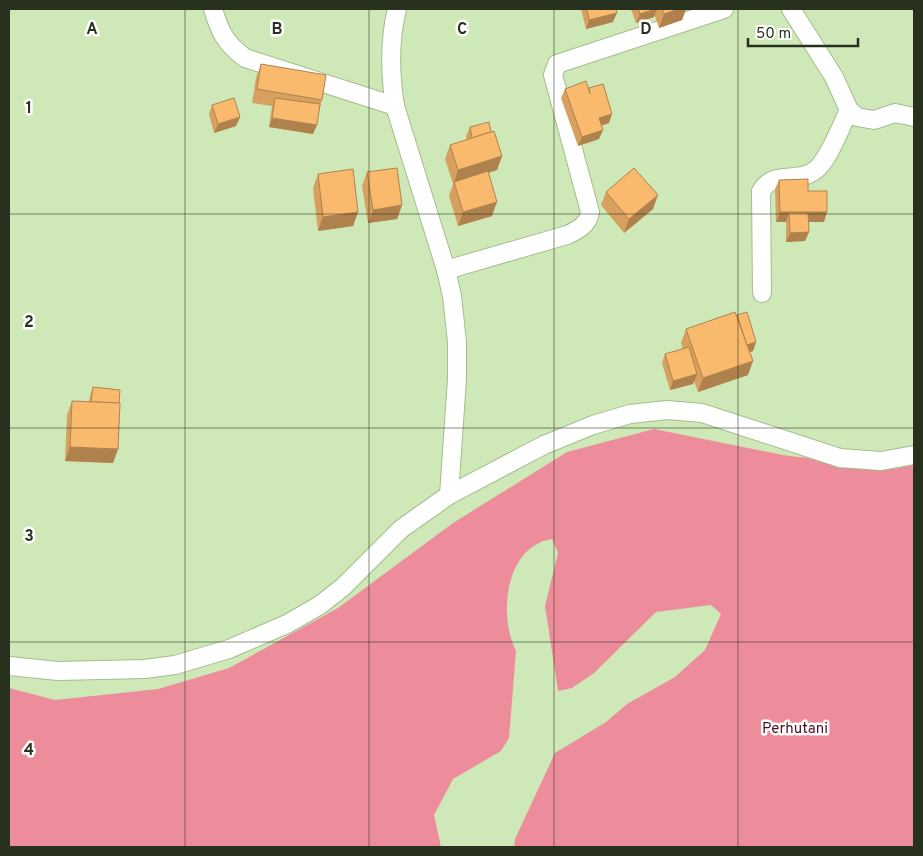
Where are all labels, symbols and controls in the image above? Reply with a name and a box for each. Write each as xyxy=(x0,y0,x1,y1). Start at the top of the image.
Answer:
scale bar xyxy=(748,15,858,47)
text: A xyxy=(86,20,98,40)
text: B xyxy=(271,20,283,40)
text: C xyxy=(457,20,467,40)
text: D xyxy=(640,20,652,40)
text: 50 m xyxy=(756,25,791,44)
text: 1 xyxy=(26,99,32,119)
text: 2 xyxy=(24,313,34,333)
text: 3 xyxy=(24,527,34,547)
park label: Perhutani xyxy=(762,720,828,739)
text: 4 xyxy=(24,741,34,761)

